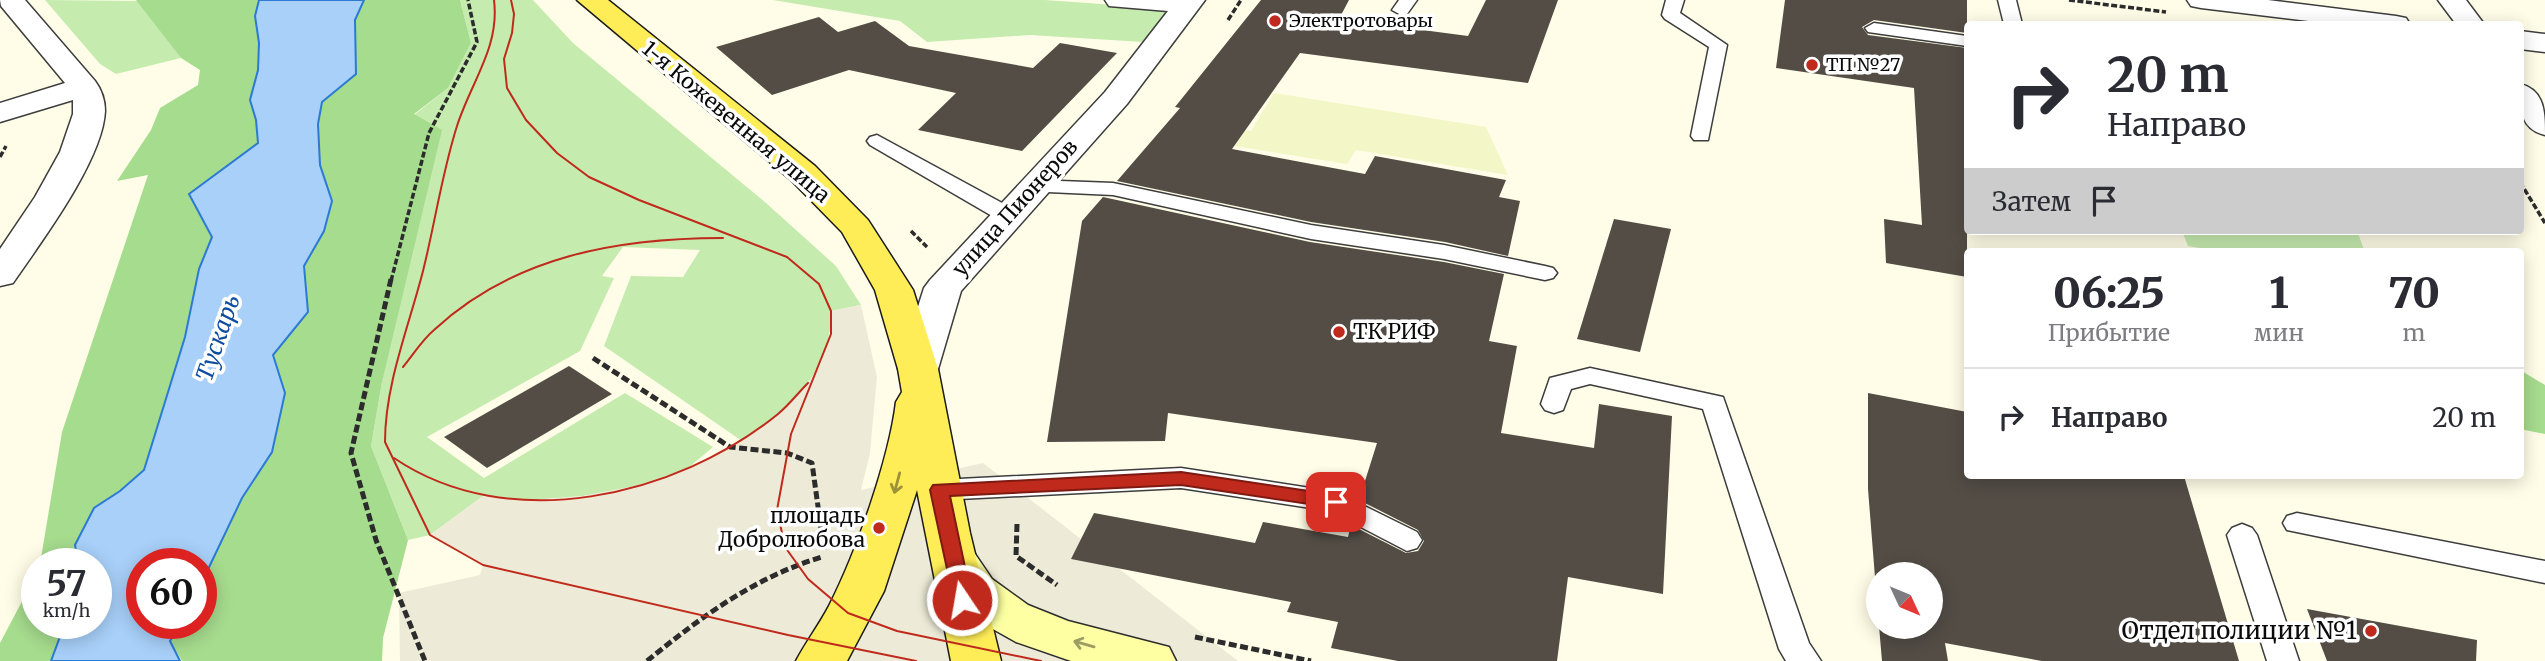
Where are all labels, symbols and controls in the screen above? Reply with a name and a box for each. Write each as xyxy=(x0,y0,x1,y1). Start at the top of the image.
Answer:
place label: Электротовары xyxy=(1289,9,1433,32)
marker: Электротовары xyxy=(1267,13,1283,29)
street label: 1-я Кожевенная улица xyxy=(637,35,836,208)
text: 20 m xyxy=(2107,44,2228,105)
icon: right xyxy=(1992,49,2083,140)
place label: ТП №27 xyxy=(1826,53,1900,76)
marker: ТП №27 xyxy=(1804,57,1820,73)
text: Направо xyxy=(2107,105,2246,145)
street label: улица Пионеров xyxy=(946,134,1083,282)
icon: arrive xyxy=(2085,182,2123,220)
text: Затем xyxy=(1992,185,2071,218)
text: 06:25 xyxy=(2053,267,2165,319)
text: 1 xyxy=(2269,267,2289,319)
text: 70 xyxy=(2388,267,2440,319)
water label: Тускарь xyxy=(189,291,246,385)
place label: ТК РИФ xyxy=(1353,318,1435,345)
text: Прибытие xyxy=(2048,318,2170,347)
text: мин xyxy=(2254,318,2304,347)
text: m xyxy=(2403,318,2425,347)
marker: ТК РИФ xyxy=(1331,324,1347,340)
icon: right xyxy=(1992,398,2030,436)
text: Направо xyxy=(2051,401,2168,434)
text: 20 m xyxy=(2432,401,2496,434)
one-way arrow xyxy=(890,471,903,494)
pin xyxy=(1306,472,1366,532)
icon: arrive xyxy=(1317,483,1355,521)
place label: площадь Добролюбова xyxy=(718,502,865,553)
marker: площадь Добролюбова xyxy=(871,520,887,536)
speed limit sign: 60 xyxy=(126,548,217,639)
text: 57 xyxy=(47,562,86,606)
north arrow xyxy=(1866,562,1942,639)
map controls xyxy=(1866,562,1943,639)
position arrow xyxy=(925,563,999,637)
text: km/h xyxy=(43,599,90,622)
place label: Отдел полиции №1 xyxy=(2122,615,2357,646)
marker: Отдел полиции №1 xyxy=(2363,623,2379,639)
one-way arrow xyxy=(1074,637,1096,650)

